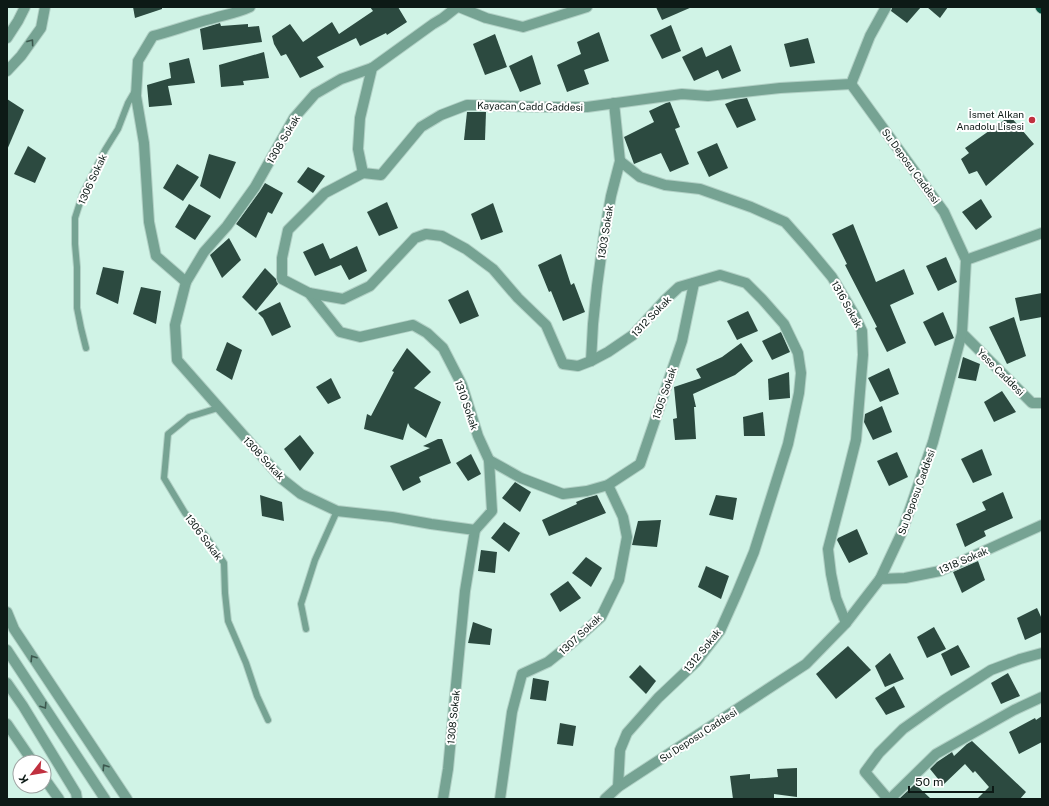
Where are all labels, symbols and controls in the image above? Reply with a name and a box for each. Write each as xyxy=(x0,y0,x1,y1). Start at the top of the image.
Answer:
one-way arrow xyxy=(26,39,33,46)
street label: Kayacan Cadd Caddesi xyxy=(477,99,583,113)
place label: İsmet Alkan Anadolu Lisesi xyxy=(956,108,1024,132)
street label: 1308 Sokak xyxy=(264,112,302,165)
marker: İsmet Alkan Anadolu Lisesi xyxy=(1027,115,1037,125)
street label: Su Deposu Caddesi xyxy=(880,126,942,206)
street label: 1306 Sokak xyxy=(75,152,109,206)
street label: 1303 Sokak xyxy=(595,204,615,260)
street label: 1316 Sokak xyxy=(829,278,865,330)
street label: 1312 Sokak xyxy=(629,293,674,339)
street label: Yese Caddesi xyxy=(975,346,1027,398)
street label: 1305 Sokak xyxy=(649,365,679,421)
street label: 1310 Sokak xyxy=(453,378,481,432)
street label: 1308 Sokak xyxy=(241,434,287,482)
street label: Su Deposu Caddesi xyxy=(895,448,937,536)
street label: 1306 Sokak xyxy=(183,512,225,562)
street label: 1318 Sokak xyxy=(937,544,990,576)
street label: 1307 Sokak xyxy=(556,611,604,657)
street label: 1312 Sokak xyxy=(681,626,723,674)
one-way arrow xyxy=(30,655,38,662)
street label: 1308 Sokak xyxy=(444,689,462,745)
one-way arrow xyxy=(39,702,47,709)
street label: Su Deposu Caddesi xyxy=(657,705,739,765)
north arrow xyxy=(12,754,52,794)
one-way arrow xyxy=(103,764,110,771)
scale bar xyxy=(909,768,993,794)
text: K xyxy=(16,773,31,786)
text: 50 m xyxy=(915,775,943,789)

